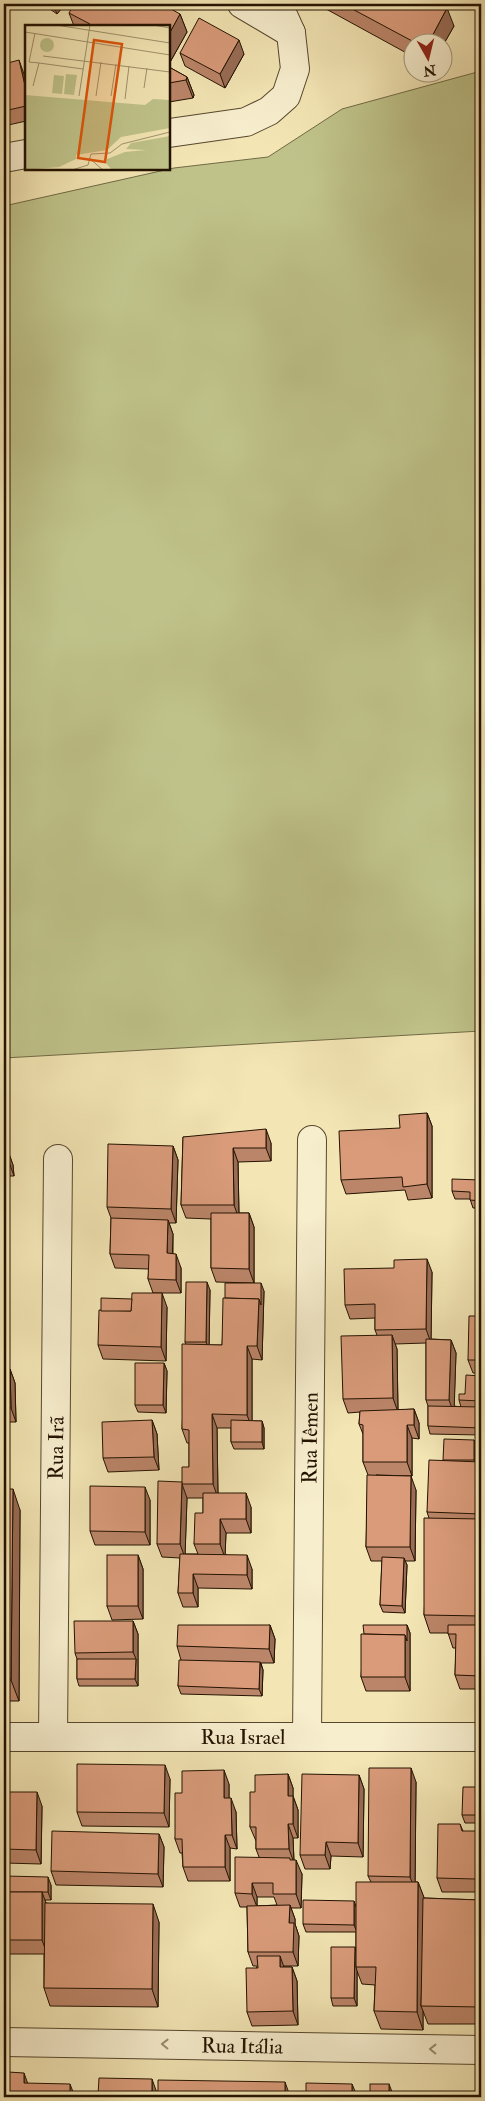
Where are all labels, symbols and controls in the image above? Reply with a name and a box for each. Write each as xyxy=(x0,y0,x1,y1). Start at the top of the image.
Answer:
inset map xyxy=(25,25,170,170)
north arrow xyxy=(402,32,452,82)
text: N xyxy=(422,61,438,80)
street label: Rua Iêmen xyxy=(296,1392,325,1484)
street label: Rua Irã xyxy=(42,1416,71,1480)
street label: Rua Israel xyxy=(200,1724,286,1751)
street label: Rua Itália xyxy=(201,2032,284,2061)
one-way arrow xyxy=(161,2039,169,2050)
one-way arrow xyxy=(428,2044,436,2054)

